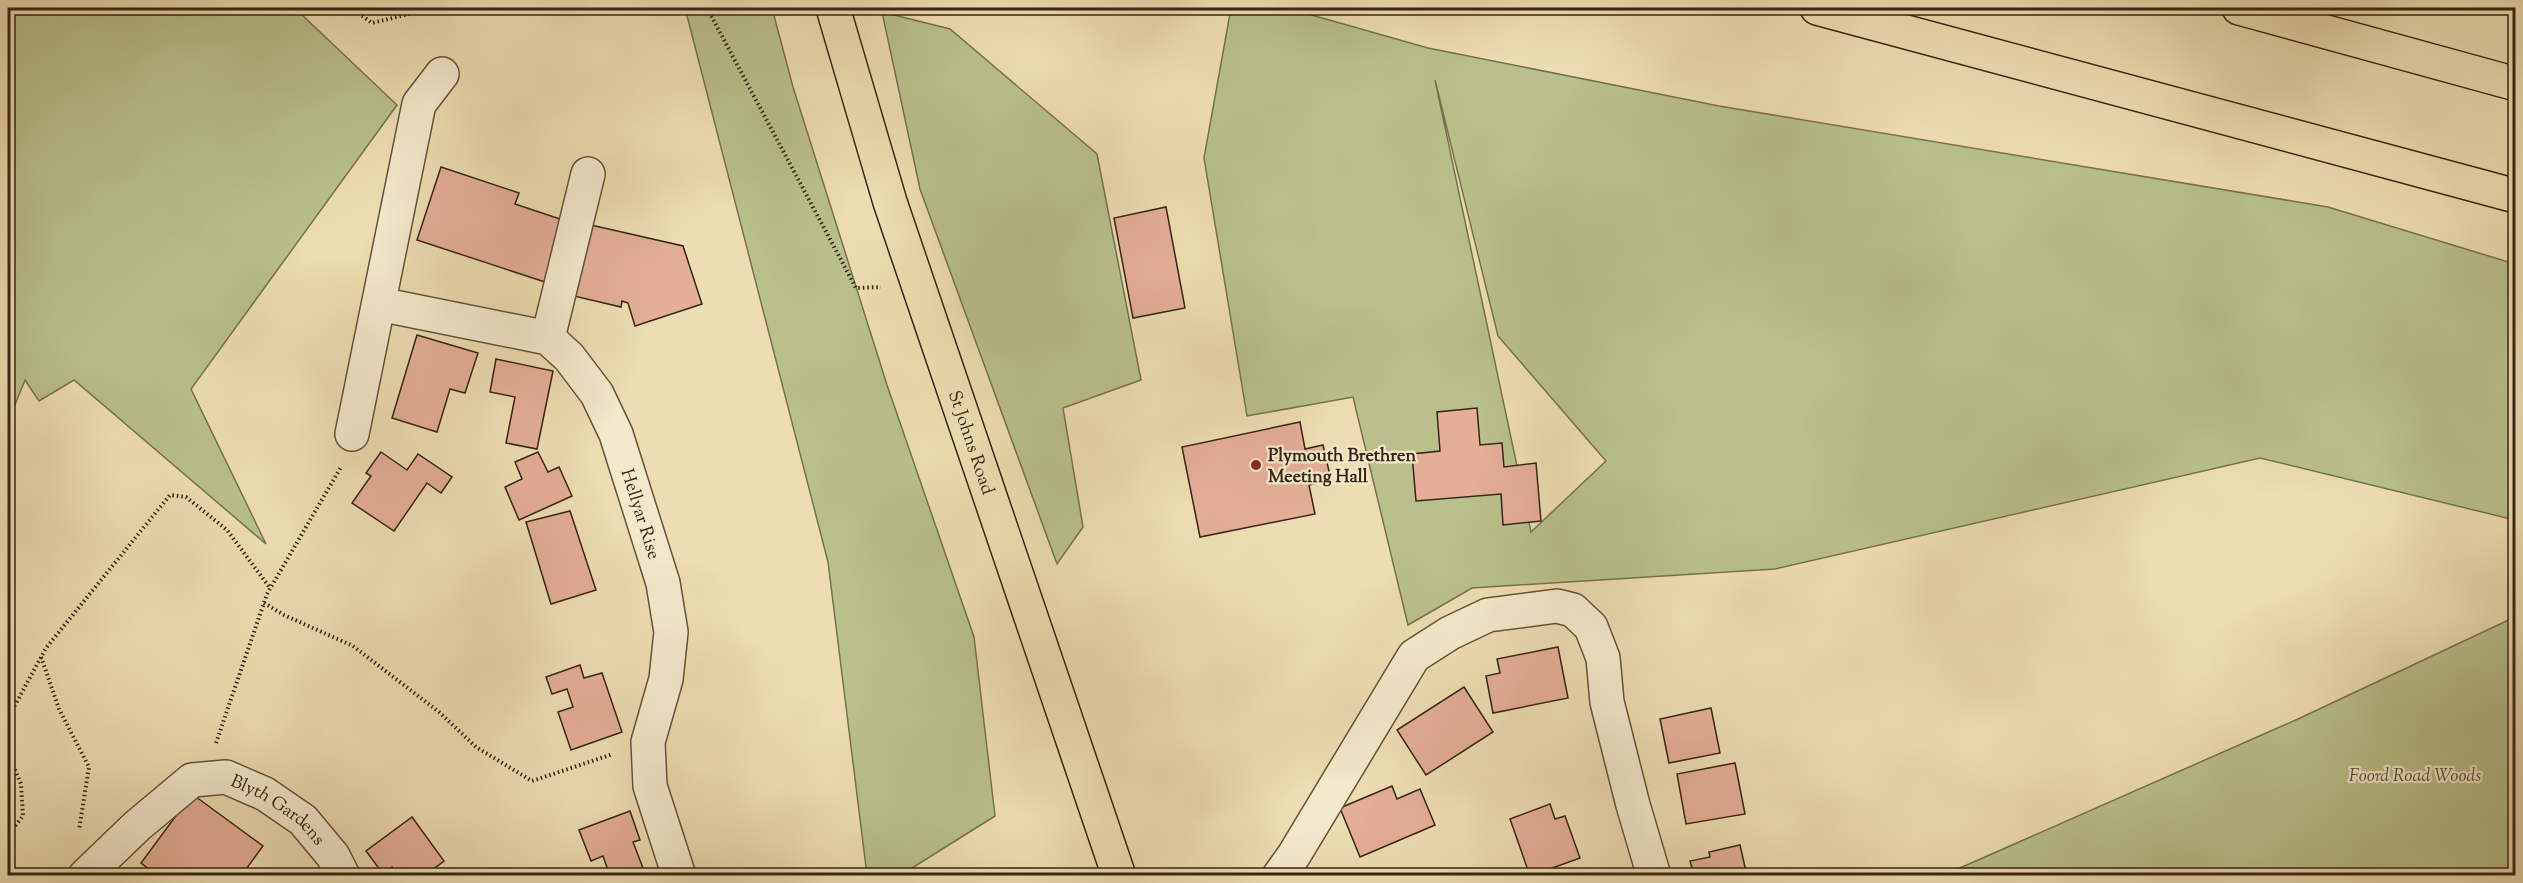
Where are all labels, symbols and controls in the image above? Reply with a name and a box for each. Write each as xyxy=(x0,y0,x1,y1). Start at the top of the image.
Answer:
street label: St Johns Road xyxy=(940,387,999,498)
place label: Plymouth Brethren Meeting Hall xyxy=(1268,444,1417,491)
marker: Plymouth Brethren Meeting Hall xyxy=(1249,458,1263,472)
street label: Hellyar Rise xyxy=(613,466,666,563)
park label: Foord Road Woods xyxy=(2349,764,2481,790)
street label: Blyth Gardens xyxy=(226,769,330,852)

